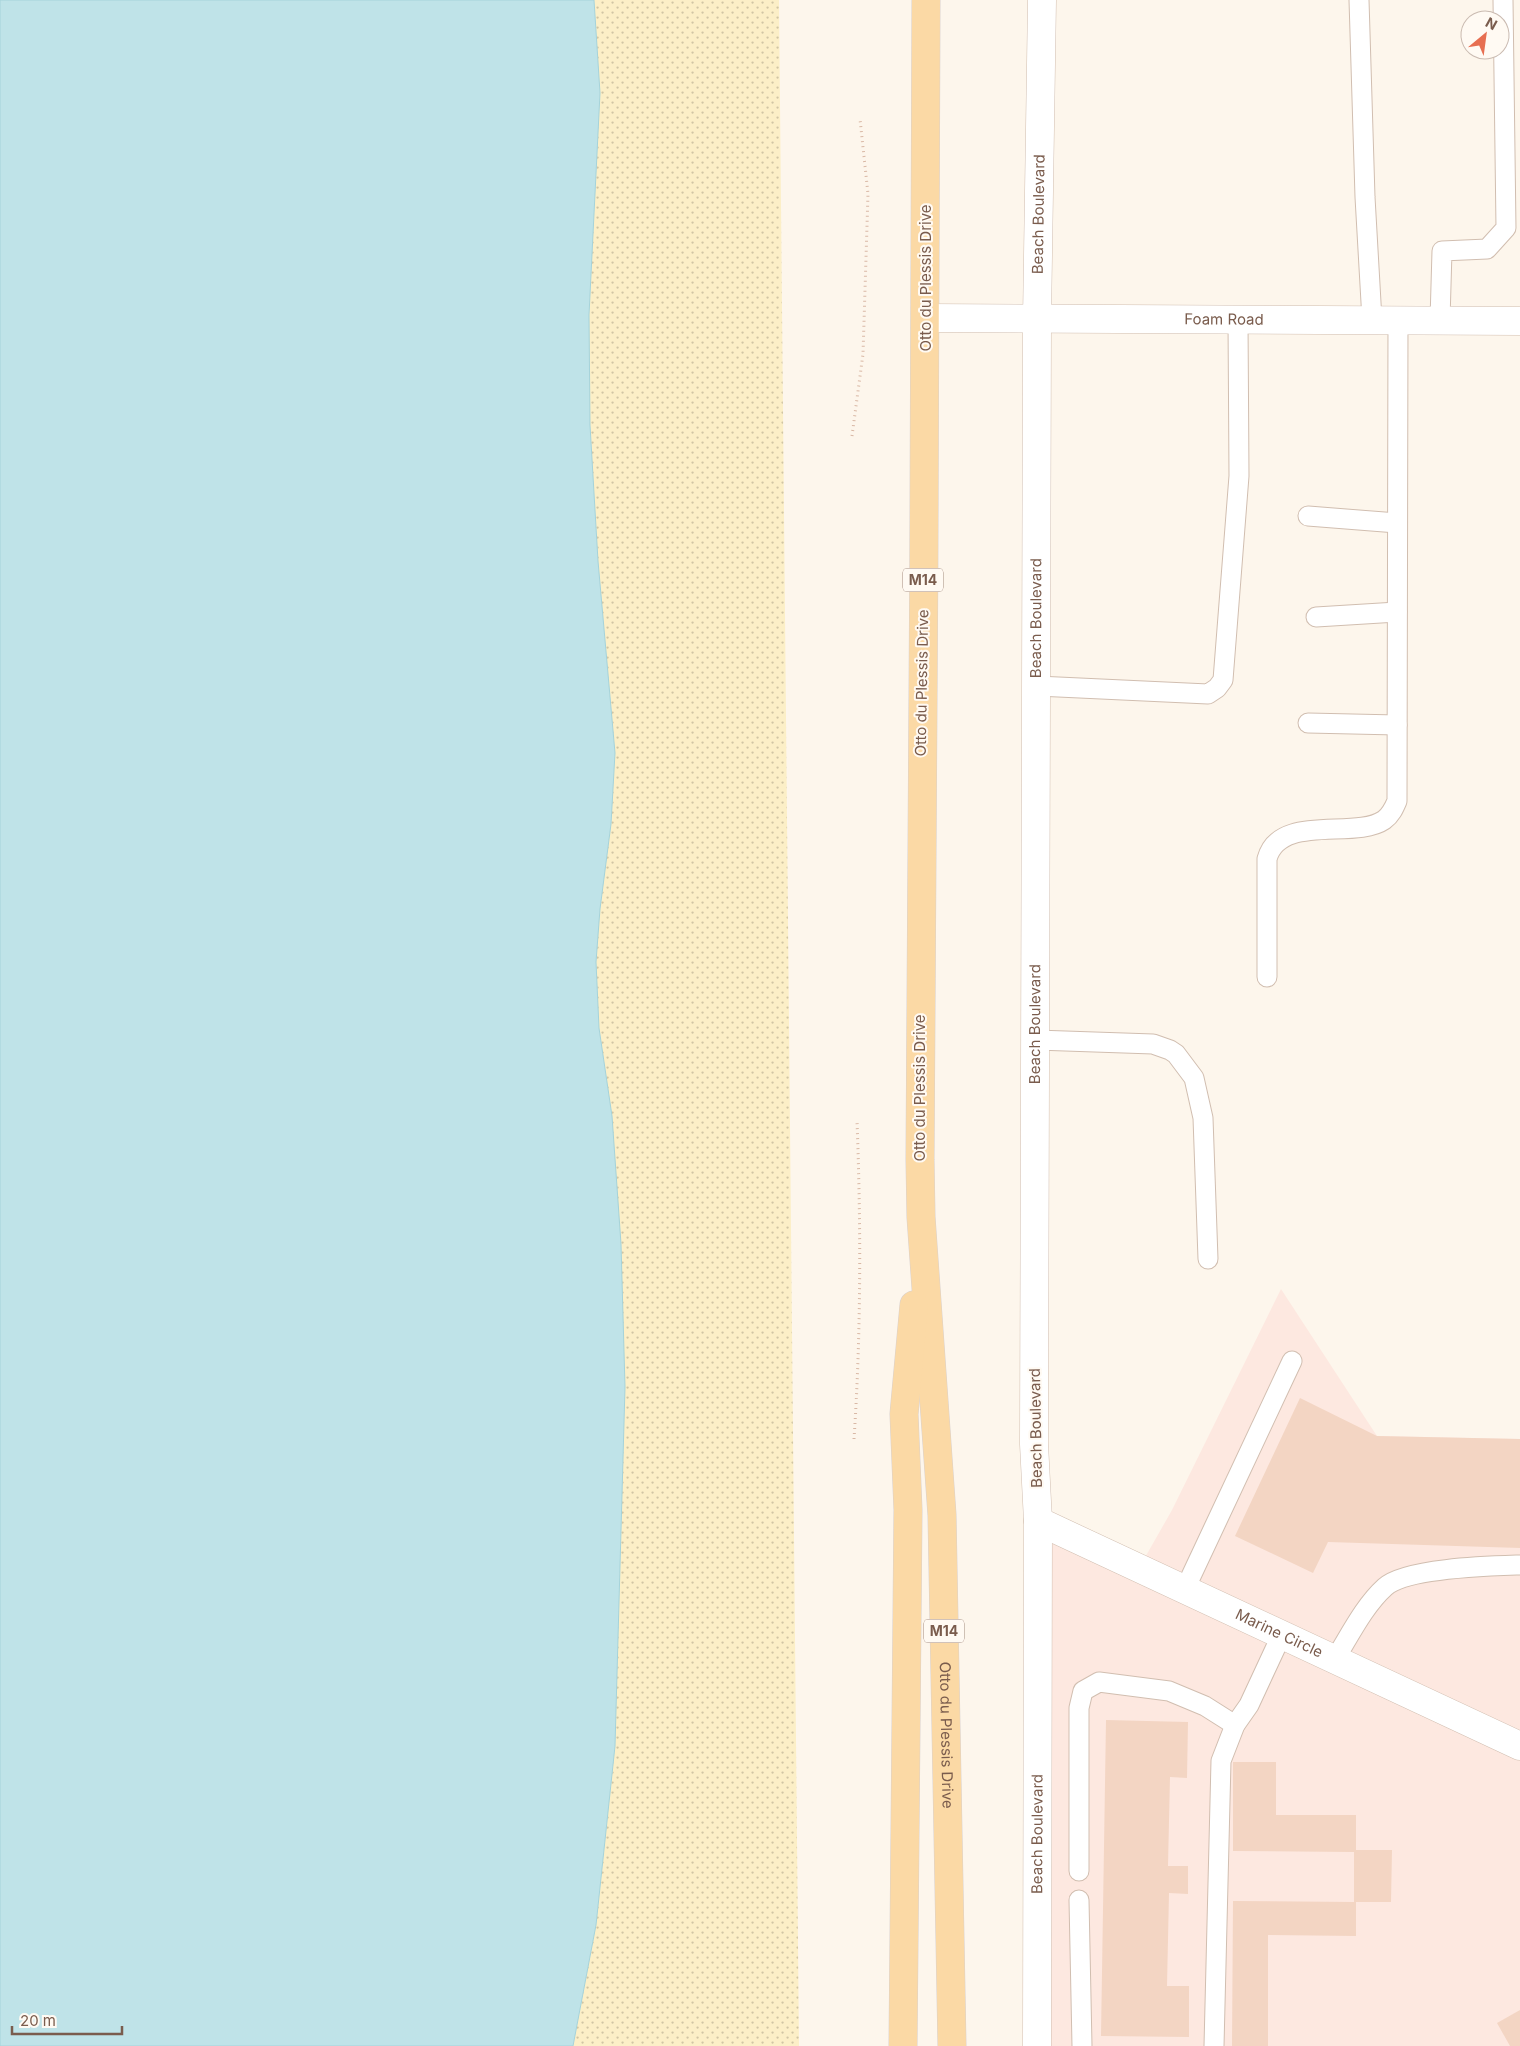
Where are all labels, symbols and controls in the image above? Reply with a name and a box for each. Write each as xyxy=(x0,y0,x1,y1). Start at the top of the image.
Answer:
north arrow xyxy=(1460,10,1510,60)
text: N xyxy=(1483,13,1500,33)
street label: Beach Boulevard xyxy=(1028,154,1049,274)
street label: Otto du Plessis Drive xyxy=(916,204,935,352)
street label: Foam Road xyxy=(1184,309,1264,329)
street label: Beach Boulevard xyxy=(1026,558,1045,678)
road number: M14 xyxy=(903,568,943,592)
street label: Otto du Plessis Drive xyxy=(911,609,932,757)
street label: Beach Boulevard xyxy=(1025,964,1044,1084)
street label: Otto du Plessis Drive xyxy=(910,1014,929,1162)
street label: Beach Boulevard xyxy=(1025,1368,1046,1488)
street label: Marine Circle xyxy=(1232,1604,1326,1662)
road number: M14 xyxy=(924,1620,964,1642)
street label: Otto du Plessis Drive xyxy=(936,1661,958,1809)
street label: Beach Boulevard xyxy=(1027,1774,1047,1894)
scale bar xyxy=(12,2004,122,2036)
text: 20 m xyxy=(20,2011,56,2030)

